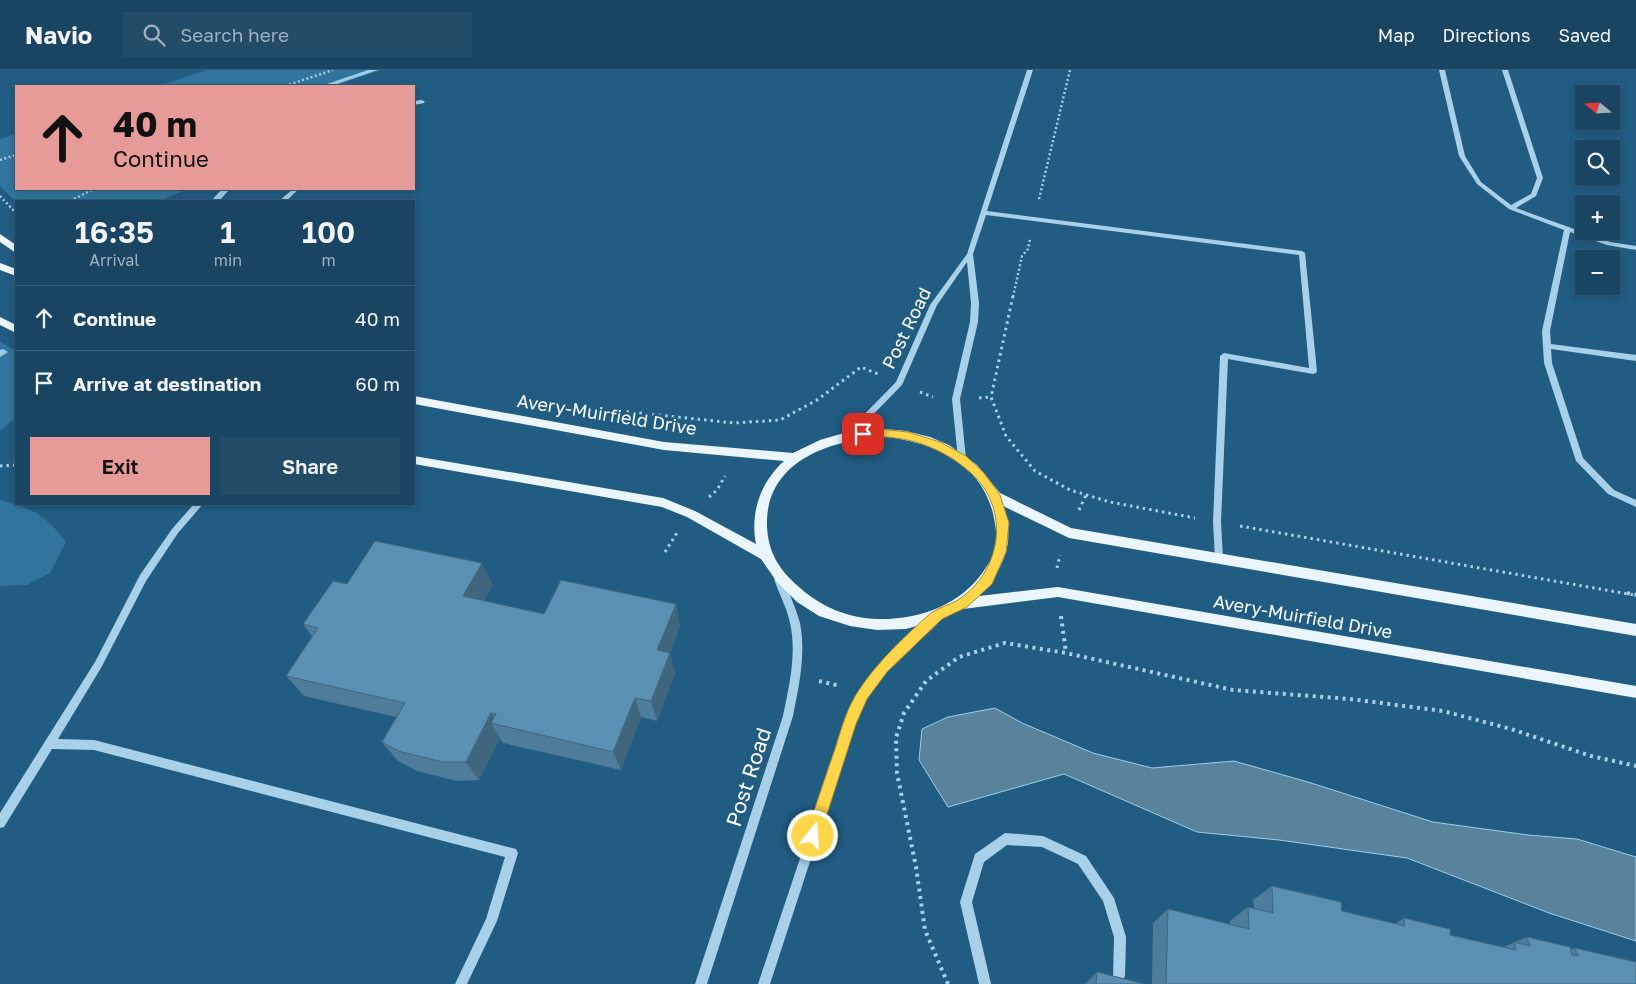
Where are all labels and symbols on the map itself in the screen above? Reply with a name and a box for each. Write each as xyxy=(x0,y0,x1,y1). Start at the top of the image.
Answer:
north arrow xyxy=(1575,85,1620,130)
street label: Post Road xyxy=(877,284,935,372)
street label: Avery-Muirfield Drive xyxy=(516,389,698,439)
pin xyxy=(842,413,884,455)
street label: Avery-Muirfield Drive xyxy=(1212,589,1394,643)
street label: Post Road xyxy=(720,724,776,830)
position arrow xyxy=(786,809,838,861)

